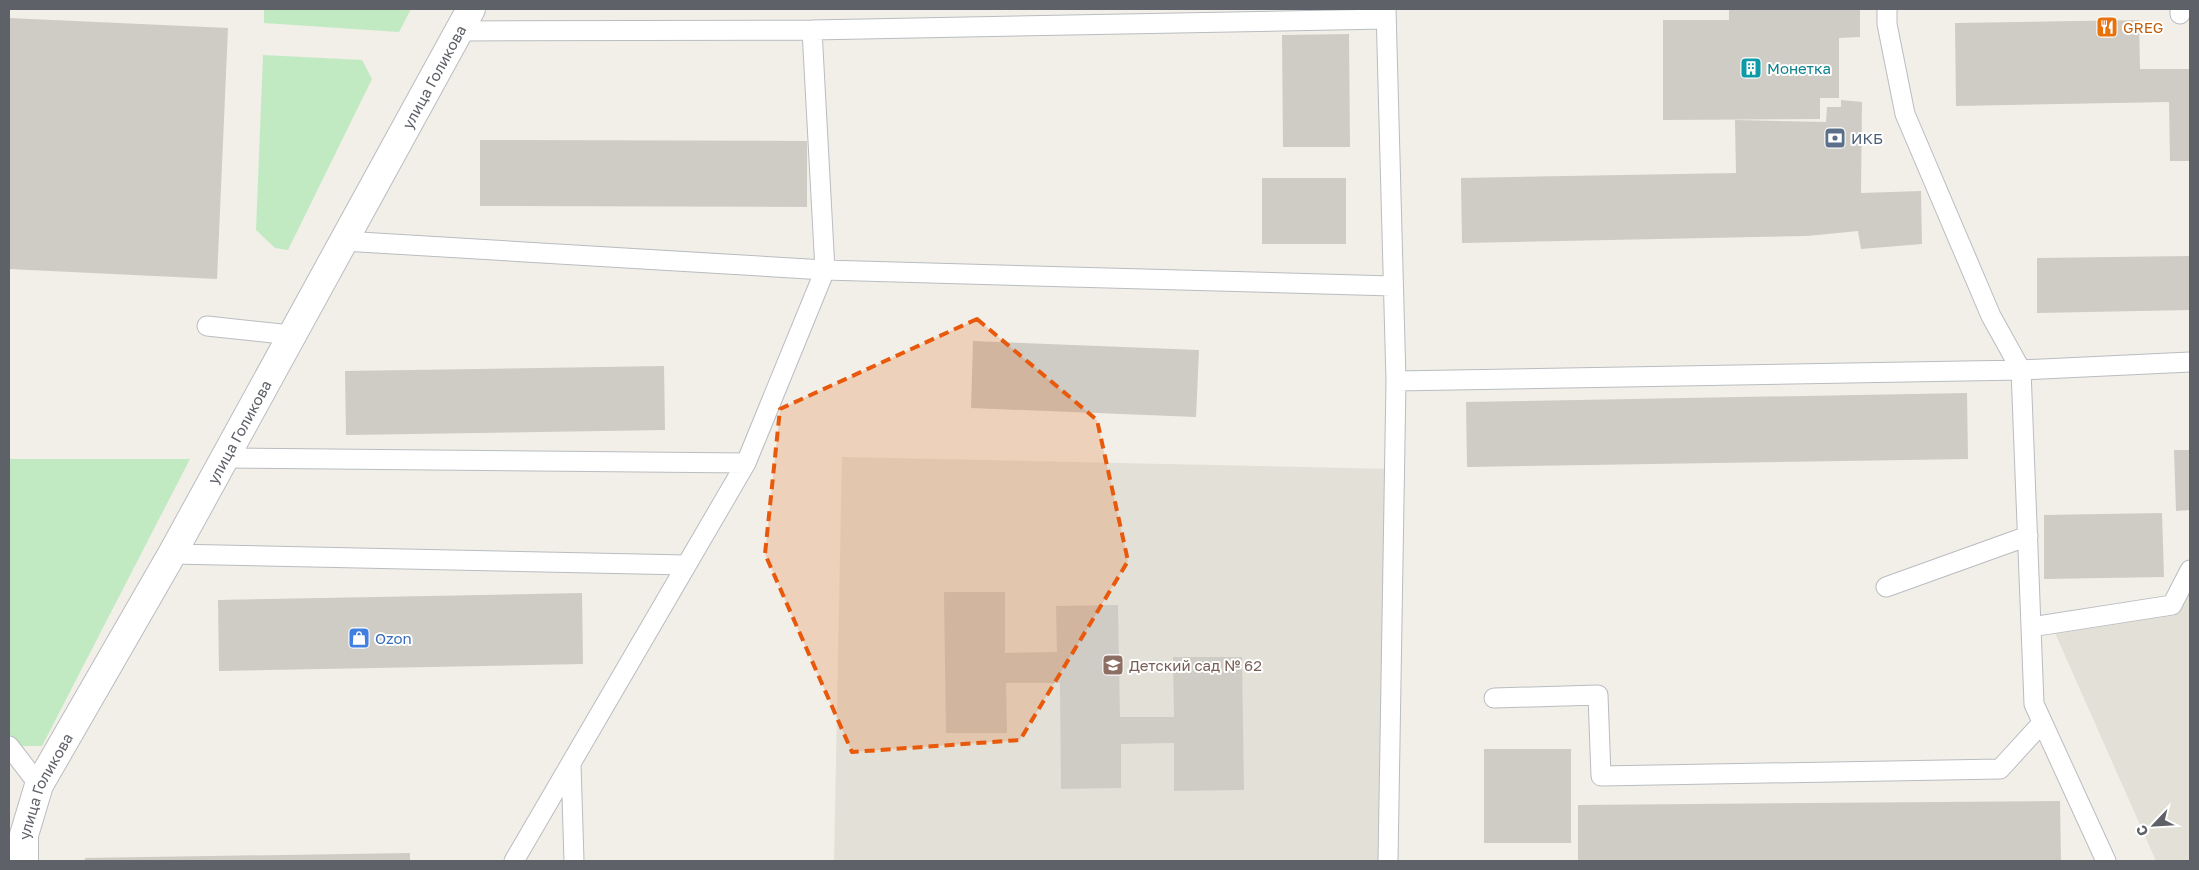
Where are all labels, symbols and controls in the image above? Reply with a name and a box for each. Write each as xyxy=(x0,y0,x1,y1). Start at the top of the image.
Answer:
restaurant icon: GREG xyxy=(2095,15,2119,39)
place label: GREG xyxy=(2123,18,2163,36)
street label: улица Голикова xyxy=(398,22,469,132)
building icon: Монетка xyxy=(1739,56,1763,80)
place label: Монетка xyxy=(1767,59,1831,77)
bank icon: ИКБ xyxy=(1823,126,1847,150)
place label: ИКБ xyxy=(1851,129,1883,147)
street label: улица Голикова xyxy=(203,377,275,487)
shop icon: Ozon xyxy=(347,626,371,650)
place label: Ozon xyxy=(375,629,412,647)
school or university icon: Детский сад № 62 xyxy=(1101,653,1125,677)
place label: Детский сад № 62 xyxy=(1129,656,1262,674)
street label: улица Голикова xyxy=(15,730,76,840)
north arrow xyxy=(2129,800,2179,850)
text: С xyxy=(2132,823,2152,839)

